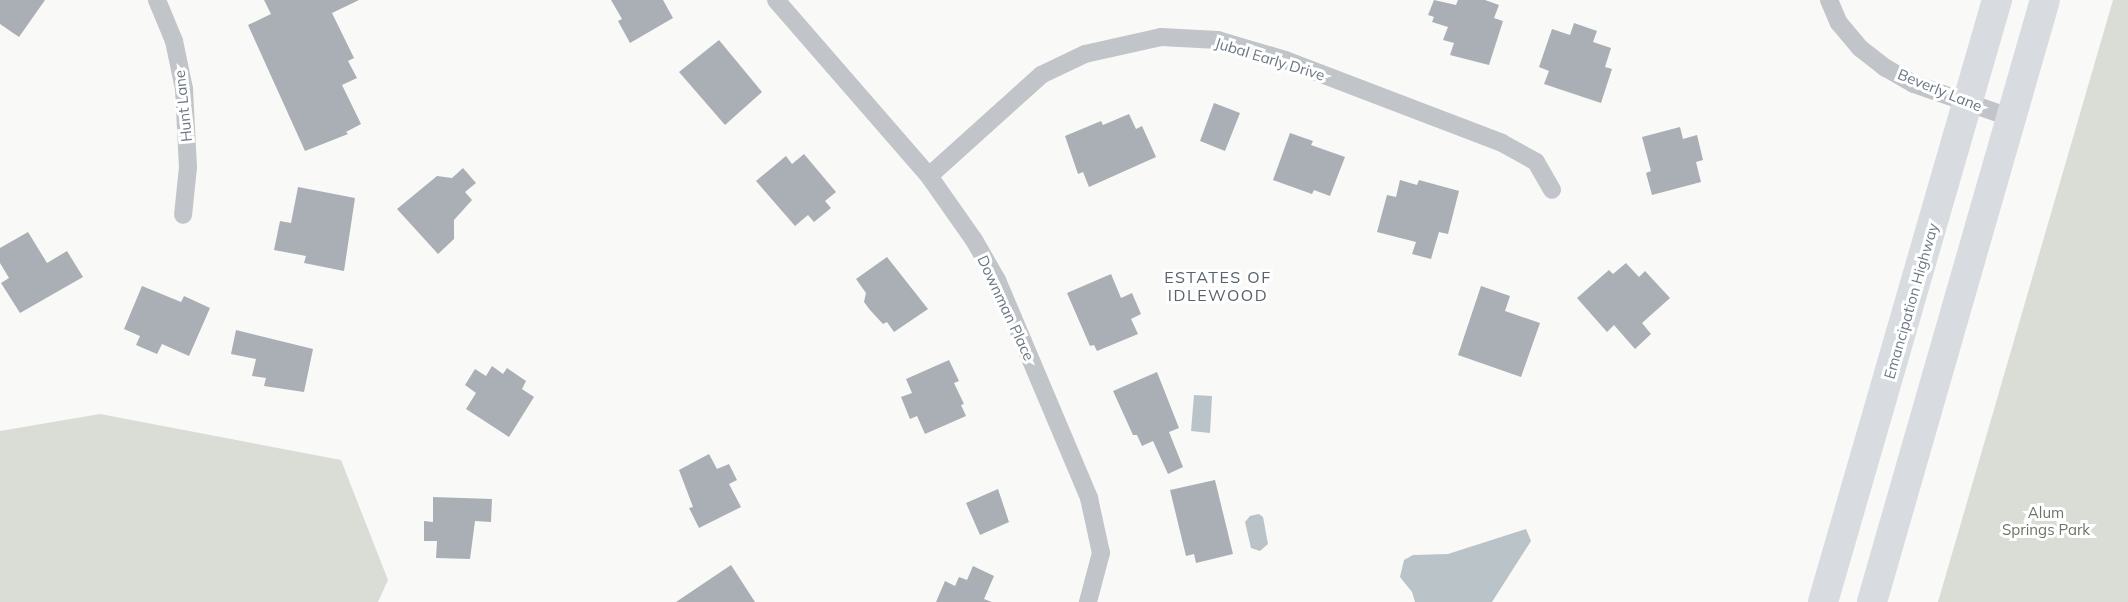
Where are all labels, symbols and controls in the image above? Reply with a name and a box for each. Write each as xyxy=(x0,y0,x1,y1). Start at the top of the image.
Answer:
street label: Jubal Early Drive xyxy=(1213,34,1327,84)
street label: Beverly Lane xyxy=(1895,65,1985,115)
street label: Hunt Lane xyxy=(170,69,196,143)
street label: Emancipation Highway xyxy=(1880,221,1942,381)
street label: Downman Place xyxy=(974,252,1038,364)
district label: ESTATES OF IDLEWOOD xyxy=(1164,267,1272,305)
park label: Alum Springs Park xyxy=(2002,503,2090,538)

